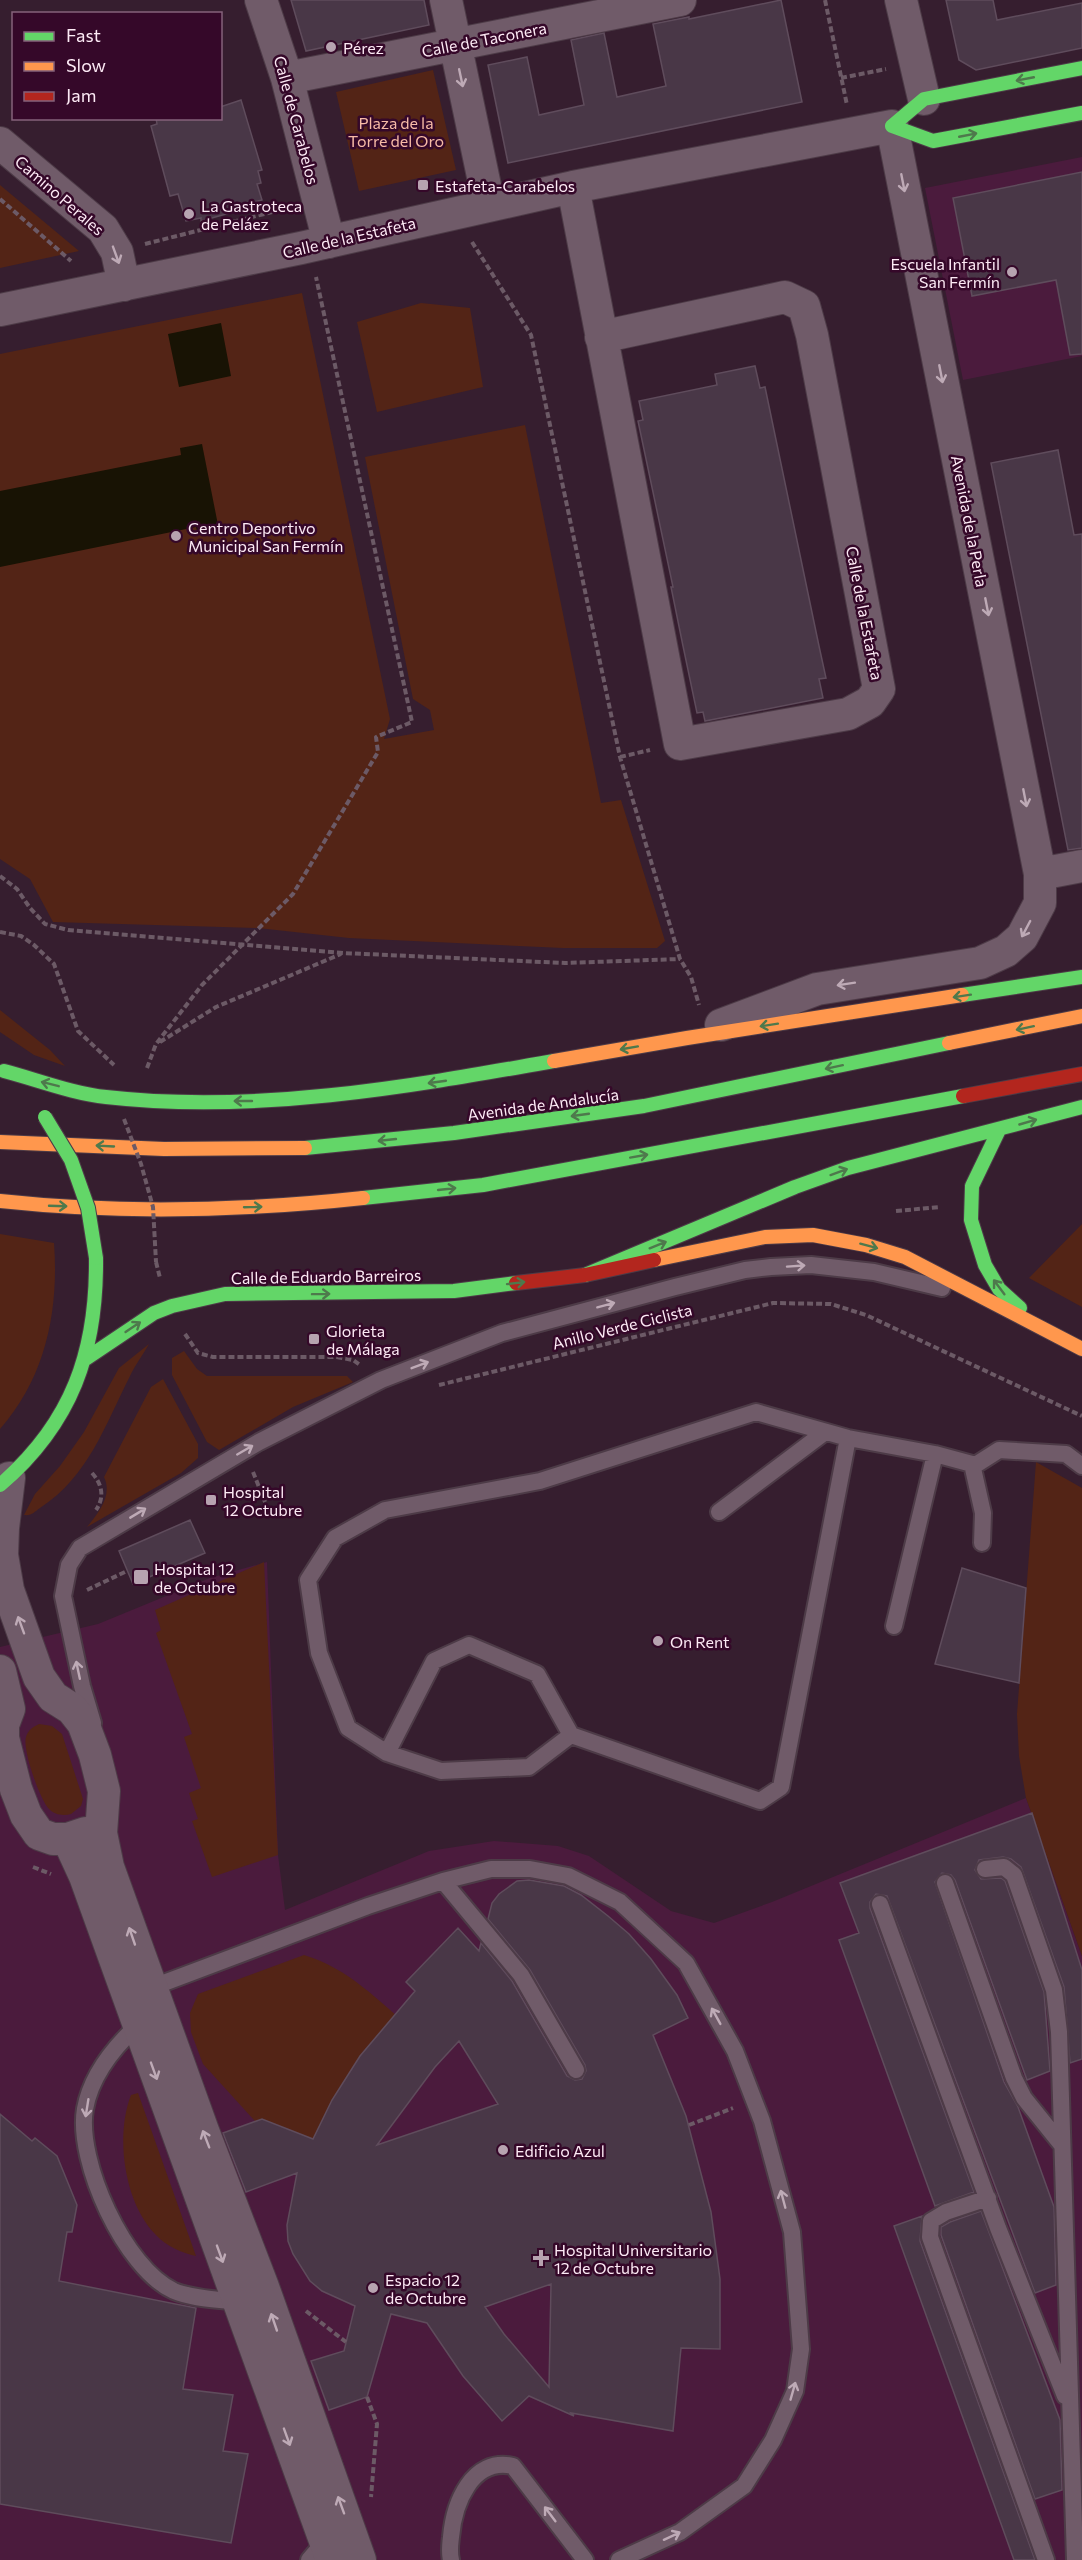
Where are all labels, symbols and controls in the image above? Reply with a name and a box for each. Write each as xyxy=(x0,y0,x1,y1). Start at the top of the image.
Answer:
legend xyxy=(12,12,222,120)
street label: Calle de Taconera xyxy=(420,18,548,60)
text: Fast xyxy=(66,24,101,46)
place label: Pérez xyxy=(343,38,384,57)
marker: Pérez xyxy=(324,40,338,54)
text: Slow xyxy=(66,54,106,76)
street label: Calle de Carabelos xyxy=(271,54,323,186)
one-way arrow xyxy=(456,68,468,87)
one-way arrow xyxy=(1015,74,1035,85)
text: Jam xyxy=(66,84,96,106)
park label: Plaza de la Torre del Oro xyxy=(348,113,444,150)
one-way arrow xyxy=(958,129,977,140)
street label: Camino Perales xyxy=(12,151,108,239)
one-way arrow xyxy=(898,173,909,193)
place label: Estafeta-Carabelos xyxy=(435,176,575,195)
marker: Estafeta-Carabelos xyxy=(416,178,430,192)
place label: La Gastroteca de Peláez xyxy=(201,196,302,233)
marker: La Gastroteca de Peláez xyxy=(182,207,196,221)
street label: Calle de la Estafeta xyxy=(281,212,417,262)
one-way arrow xyxy=(112,245,123,263)
place label: Escuela Infantil San Fermín xyxy=(890,254,1000,291)
marker: Escuela Infantil San Fermín xyxy=(1005,265,1019,279)
one-way arrow xyxy=(936,364,947,384)
street label: Avenida de la Perla xyxy=(948,453,992,589)
place label: Centro Deportivo Municipal San Fermín xyxy=(188,518,343,555)
marker: Centro Deportivo Municipal San Fermín xyxy=(169,529,183,543)
street label: Calle de la Estafeta xyxy=(843,544,887,682)
one-way arrow xyxy=(982,597,993,616)
one-way arrow xyxy=(1020,788,1031,808)
one-way arrow xyxy=(1020,920,1032,937)
one-way arrow xyxy=(836,979,856,990)
one-way arrow xyxy=(953,990,972,1001)
one-way arrow xyxy=(760,1020,780,1031)
one-way arrow xyxy=(1015,1023,1035,1034)
one-way arrow xyxy=(620,1043,640,1054)
one-way arrow xyxy=(824,1062,844,1073)
one-way arrow xyxy=(428,1076,448,1087)
one-way arrow xyxy=(41,1078,60,1090)
street label: Avenida de Andalucía xyxy=(466,1084,620,1124)
one-way arrow xyxy=(234,1095,254,1107)
one-way arrow xyxy=(571,1110,591,1121)
one-way arrow xyxy=(1018,1116,1037,1128)
one-way arrow xyxy=(378,1135,397,1146)
one-way arrow xyxy=(96,1141,116,1152)
one-way arrow xyxy=(629,1150,649,1161)
one-way arrow xyxy=(829,1165,848,1176)
one-way arrow xyxy=(437,1183,457,1194)
one-way arrow xyxy=(48,1200,68,1212)
one-way arrow xyxy=(243,1201,263,1212)
one-way arrow xyxy=(649,1239,667,1250)
one-way arrow xyxy=(859,1241,878,1252)
one-way arrow xyxy=(786,1260,806,1271)
street label: Calle de Eduardo Barreiros xyxy=(231,1265,421,1287)
one-way arrow xyxy=(505,1277,525,1288)
one-way arrow xyxy=(993,1279,1006,1295)
one-way arrow xyxy=(311,1288,331,1300)
street label: Anillo Verde Ciclista xyxy=(550,1299,694,1353)
one-way arrow xyxy=(596,1299,615,1310)
one-way arrow xyxy=(124,1321,141,1333)
place label: Glorieta de Málaga xyxy=(326,1321,400,1358)
marker: Glorieta de Málaga xyxy=(307,1332,321,1346)
one-way arrow xyxy=(411,1359,429,1370)
one-way arrow xyxy=(236,1444,253,1456)
place label: Hospital 12 Octubre xyxy=(223,1482,302,1519)
marker: Hospital 12 Octubre xyxy=(204,1493,218,1507)
one-way arrow xyxy=(129,1507,146,1519)
place label: Hospital 12 de Octubre xyxy=(154,1559,235,1596)
marker: Hospital 12 de Octubre xyxy=(132,1568,150,1586)
one-way arrow xyxy=(14,1616,25,1635)
place label: On Rent xyxy=(670,1632,730,1651)
marker: On Rent xyxy=(651,1634,665,1648)
one-way arrow xyxy=(72,1661,83,1680)
one-way arrow xyxy=(126,1927,137,1946)
one-way arrow xyxy=(710,2008,722,2025)
one-way arrow xyxy=(150,2061,161,2080)
one-way arrow xyxy=(81,2098,92,2118)
one-way arrow xyxy=(200,2130,211,2149)
place label: Edificio Azul xyxy=(515,2141,605,2160)
marker: Edificio Azul xyxy=(496,2143,510,2157)
one-way arrow xyxy=(777,2189,788,2208)
place label: Hospital Universitario 12 de Octubre xyxy=(554,2240,712,2277)
one-way arrow xyxy=(216,2244,227,2263)
marker: Hospital Universitario 12 de Octubre xyxy=(532,2249,550,2267)
place label: Espacio 12 de Octubre xyxy=(385,2270,466,2307)
marker: Espacio 12 de Octubre xyxy=(366,2281,380,2295)
one-way arrow xyxy=(268,2312,279,2331)
one-way arrow xyxy=(788,2382,799,2401)
one-way arrow xyxy=(282,2428,293,2446)
one-way arrow xyxy=(335,2496,346,2515)
one-way arrow xyxy=(543,2506,556,2522)
one-way arrow xyxy=(662,2529,680,2541)

